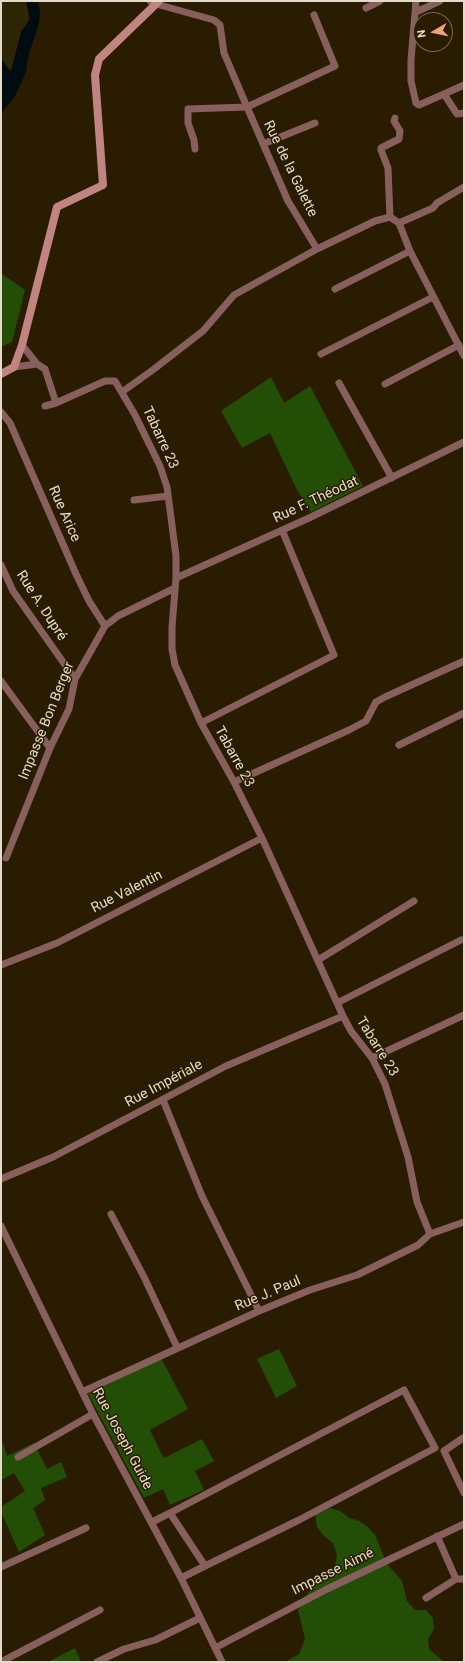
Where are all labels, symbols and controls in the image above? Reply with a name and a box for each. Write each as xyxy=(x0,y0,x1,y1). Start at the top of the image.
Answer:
north arrow xyxy=(413,12,453,52)
text: N xyxy=(415,29,429,39)
street label: Rue de la Galette xyxy=(259,118,321,220)
street label: Tabarre 23 xyxy=(138,404,182,472)
street label: Rue F. Théodat xyxy=(271,473,361,527)
street label: Rue Arice xyxy=(44,484,84,544)
street label: Rue A. Dupré xyxy=(12,568,70,644)
street label: Impasse Bon Berger xyxy=(16,660,78,782)
street label: Tabarre 23 xyxy=(210,724,258,790)
street label: Rue Valentin xyxy=(89,867,165,917)
street label: Tabarre 23 xyxy=(352,1014,402,1080)
street label: Rue Impériale xyxy=(122,1057,206,1111)
street label: Rue J. Paul xyxy=(233,1273,303,1315)
street label: Rue Joseph Guide xyxy=(88,1385,156,1493)
street label: Impasse Aimé xyxy=(289,1545,377,1599)

